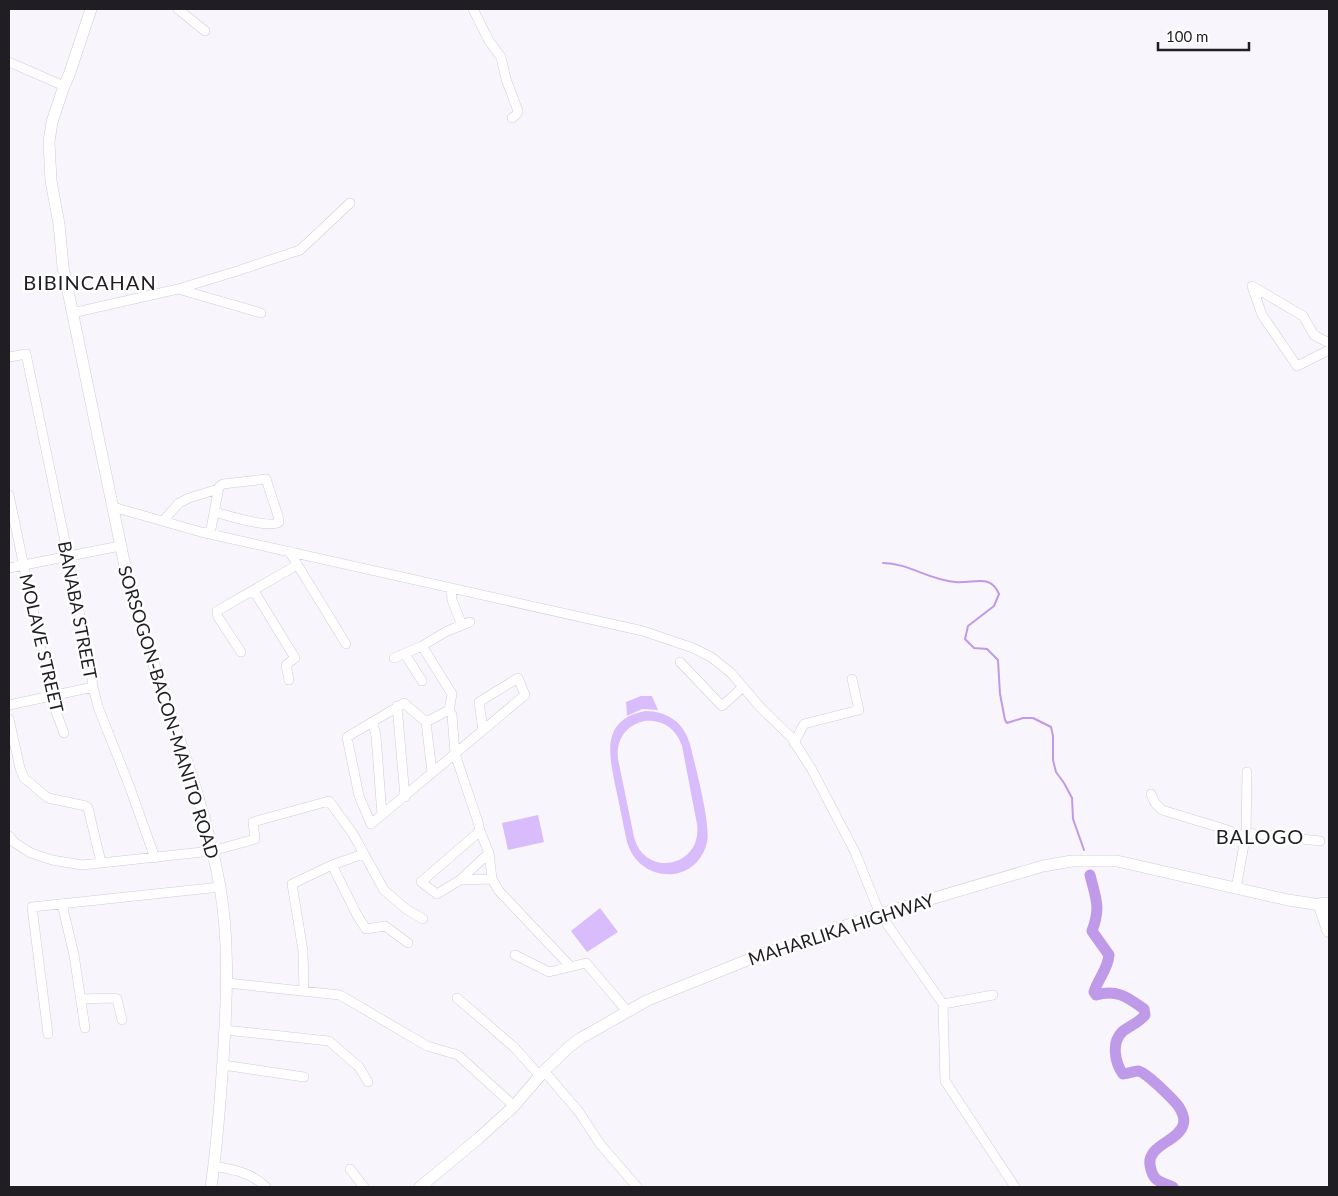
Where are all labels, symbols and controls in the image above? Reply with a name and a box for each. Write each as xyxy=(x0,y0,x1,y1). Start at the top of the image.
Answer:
scale bar xyxy=(1158,20,1249,52)
text: 100 m xyxy=(1166,27,1208,45)
district label: BIBINCAHAN xyxy=(23,270,157,294)
street label: BANABA STREET xyxy=(54,539,102,681)
street label: SORSOGON-BACON-MANITO ROAD xyxy=(114,563,224,861)
street label: MOLAVE STREET xyxy=(15,571,69,715)
district label: BALOGO xyxy=(1216,824,1304,848)
street label: MAHARLIKA HIGHWAY xyxy=(745,888,937,969)

